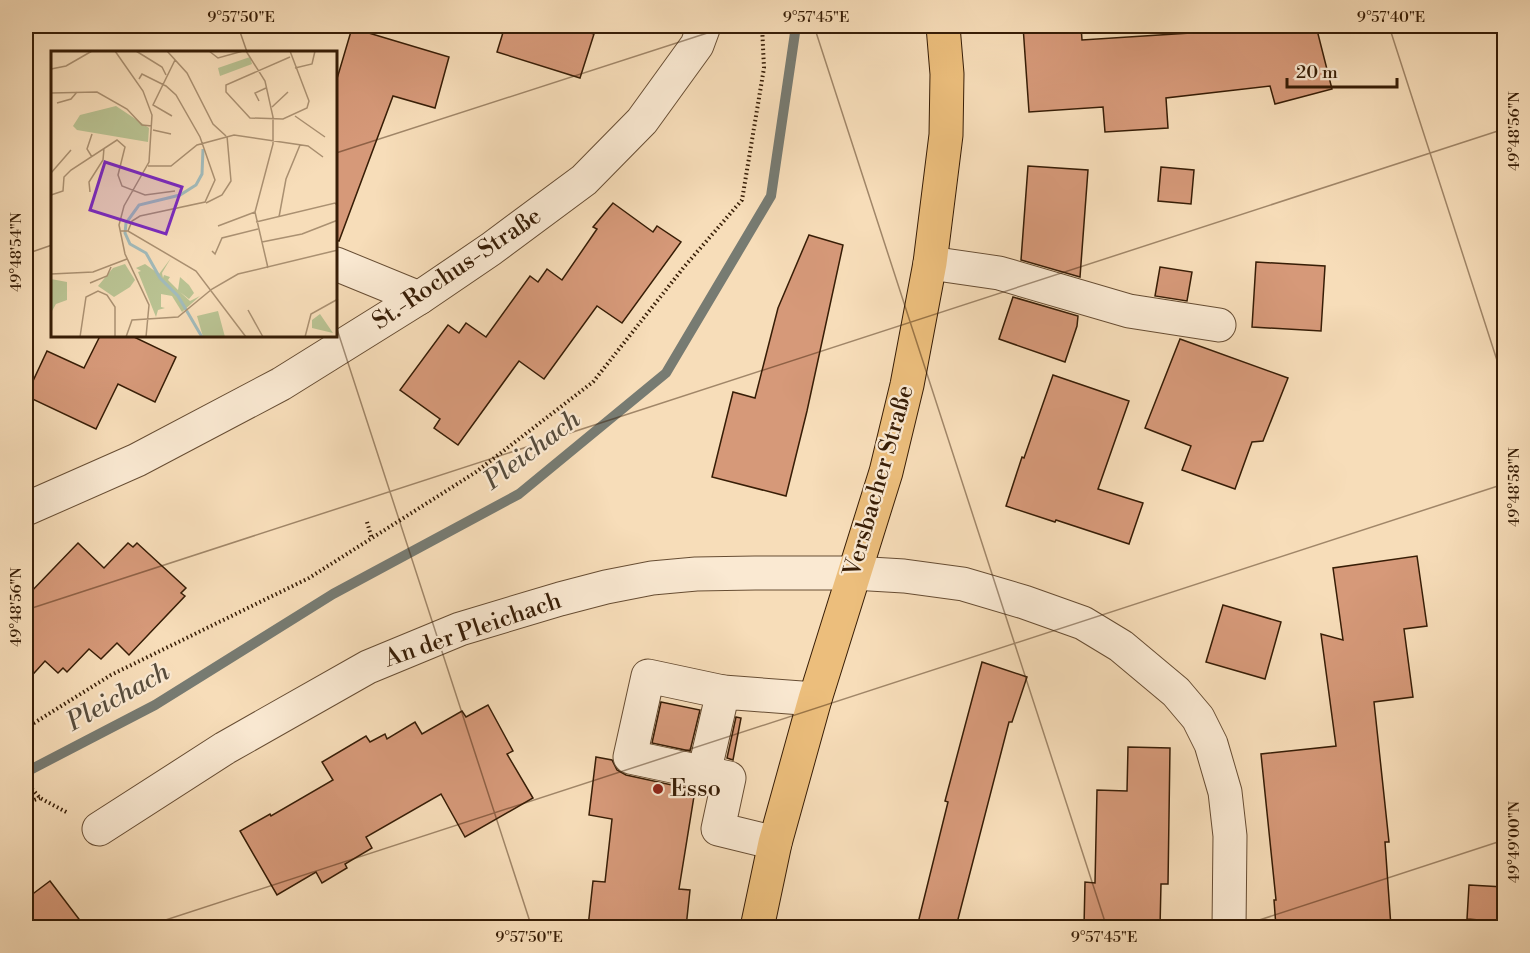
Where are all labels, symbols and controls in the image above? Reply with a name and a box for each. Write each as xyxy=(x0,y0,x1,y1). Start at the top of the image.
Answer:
text: 9°57'50"E xyxy=(207,8,275,27)
text: 9°57'45"E xyxy=(783,8,849,27)
text: 9°57'40"E xyxy=(1357,8,1425,27)
inset map xyxy=(51,51,338,338)
scale bar xyxy=(1287,51,1396,89)
text: 20 m xyxy=(1296,61,1338,84)
text: 49°48'56"N xyxy=(1505,91,1524,171)
street label: St.-Rochus-Straße xyxy=(367,201,547,337)
text: 49°48'54"N xyxy=(7,212,26,292)
street label: Versbacher Straße xyxy=(837,382,921,581)
water label: Pleichach xyxy=(477,403,587,497)
text: 49°48'58"N xyxy=(1505,447,1524,527)
text: 49°48'56"N xyxy=(7,567,26,647)
street label: An der Pleichach xyxy=(380,586,565,675)
water label: Pleichach xyxy=(60,655,175,739)
place label: Esso xyxy=(670,774,721,804)
marker: Esso xyxy=(651,782,665,796)
text: 49°49'00"N xyxy=(1505,801,1524,883)
text: 9°57'50"E xyxy=(495,928,563,947)
text: 9°57'45"E xyxy=(1071,928,1137,947)

